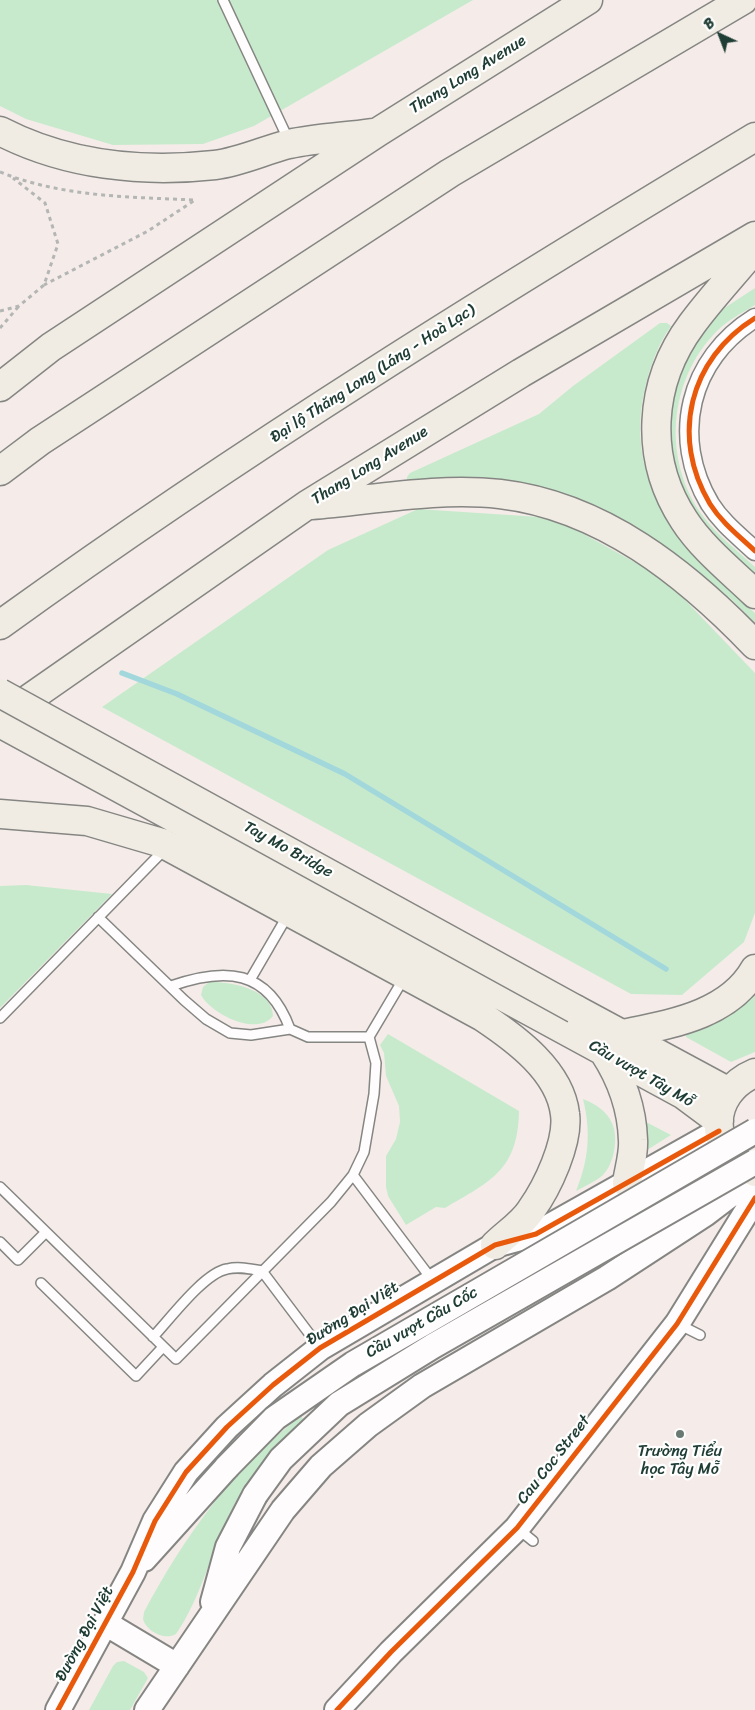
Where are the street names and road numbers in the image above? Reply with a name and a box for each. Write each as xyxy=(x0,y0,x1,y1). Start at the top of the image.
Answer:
street label: Thang Long Avenue xyxy=(406,31,530,119)
street label: Đại lộ Thăng Long (Láng - Hoà Lạc) xyxy=(267,301,479,447)
street label: Thang Long Avenue xyxy=(308,422,432,510)
street label: Tay Mo Bridge xyxy=(240,818,336,882)
street label: Cầu vượt Tây Mỗ xyxy=(585,1036,697,1112)
street label: Đường Đại Việt xyxy=(303,1278,403,1350)
street label: Cầu vượt Cầu Cốc xyxy=(363,1283,481,1363)
street label: Cau Coc Street xyxy=(513,1412,595,1508)
street label: Đường Đại Việt xyxy=(52,1583,118,1685)

